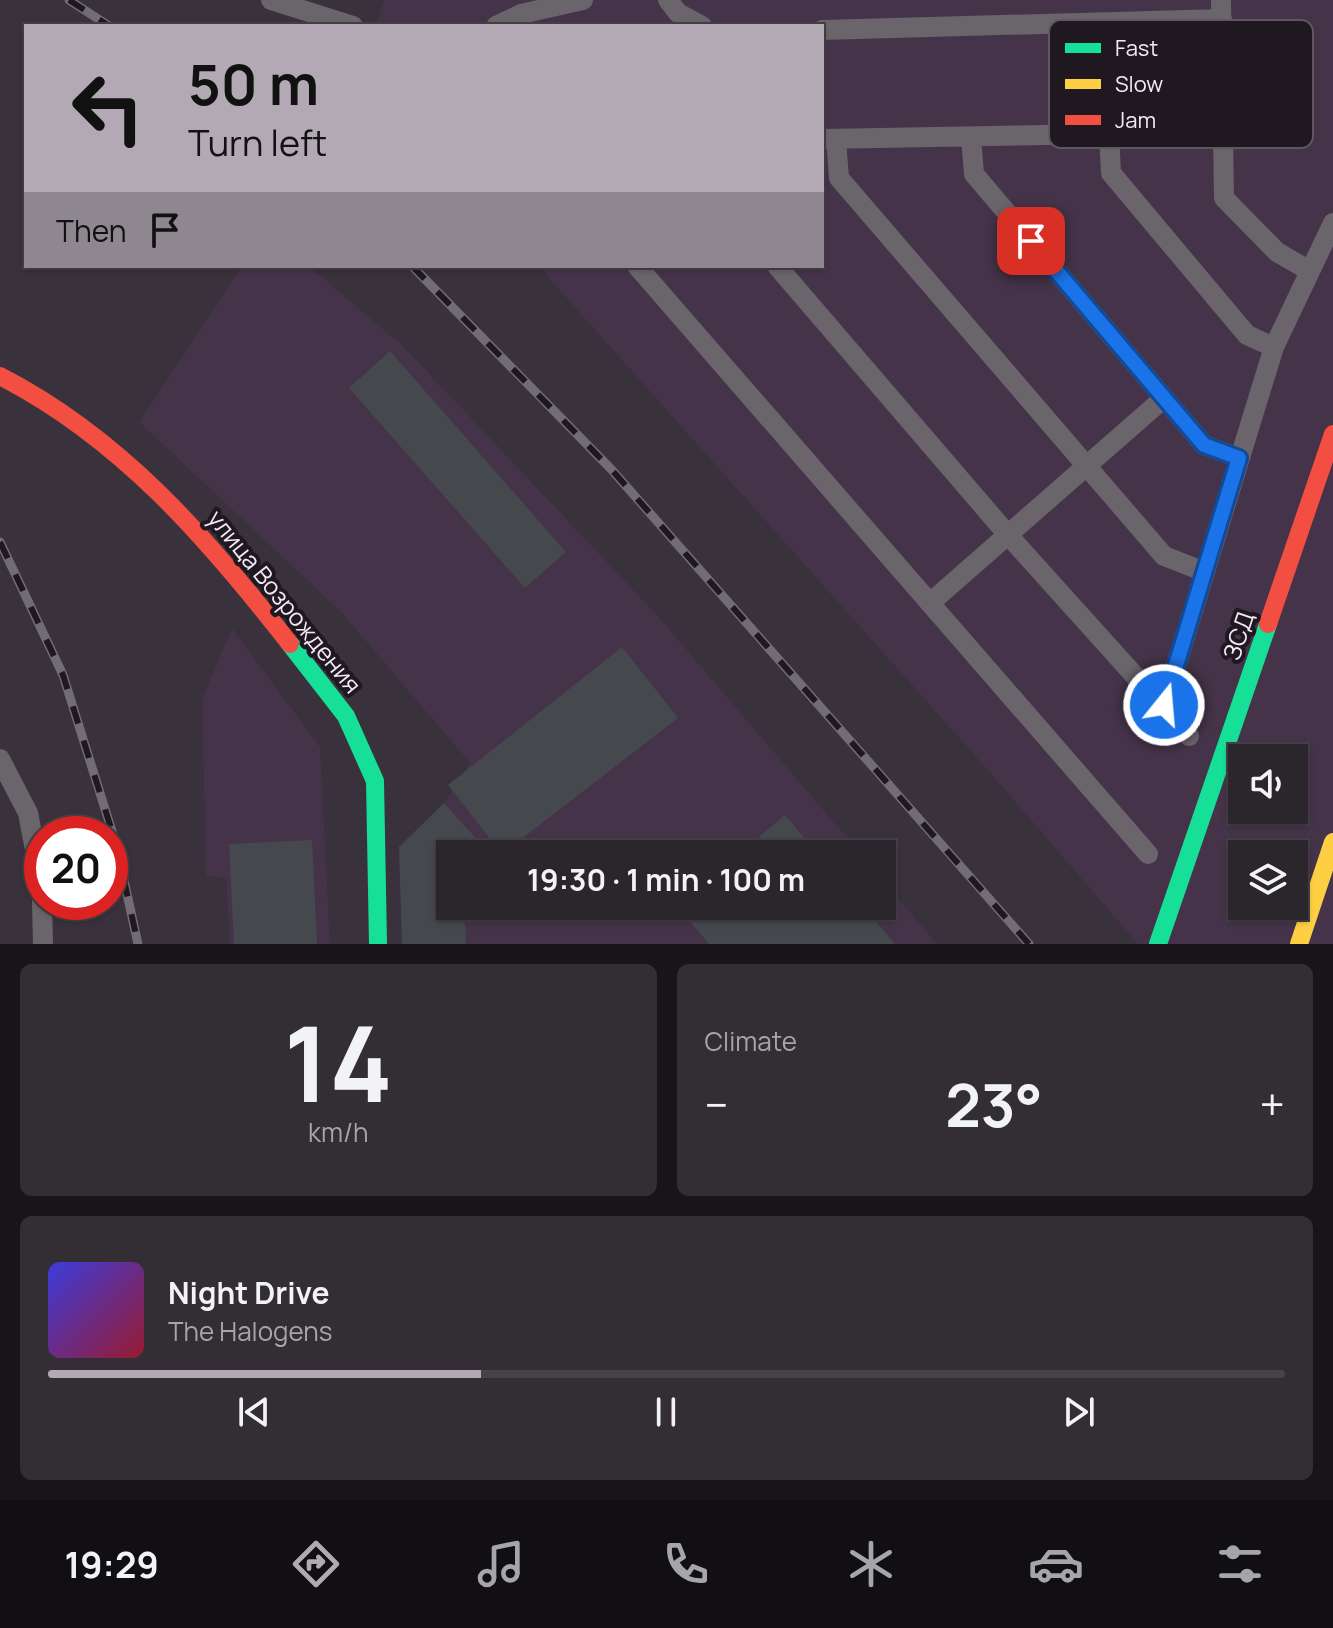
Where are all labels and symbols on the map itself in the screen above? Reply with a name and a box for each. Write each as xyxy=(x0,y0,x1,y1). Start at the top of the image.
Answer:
legend xyxy=(1049,20,1313,148)
text: Fast xyxy=(1115,33,1158,63)
text: Slow xyxy=(1115,69,1163,99)
text: Jam xyxy=(1115,105,1156,135)
pin xyxy=(997,207,1065,275)
street label: улица Возрождения xyxy=(201,502,370,700)
street label: ЗСД xyxy=(1214,607,1261,664)
position arrow xyxy=(1122,663,1206,747)
speed limit sign: 20 xyxy=(24,816,128,920)

